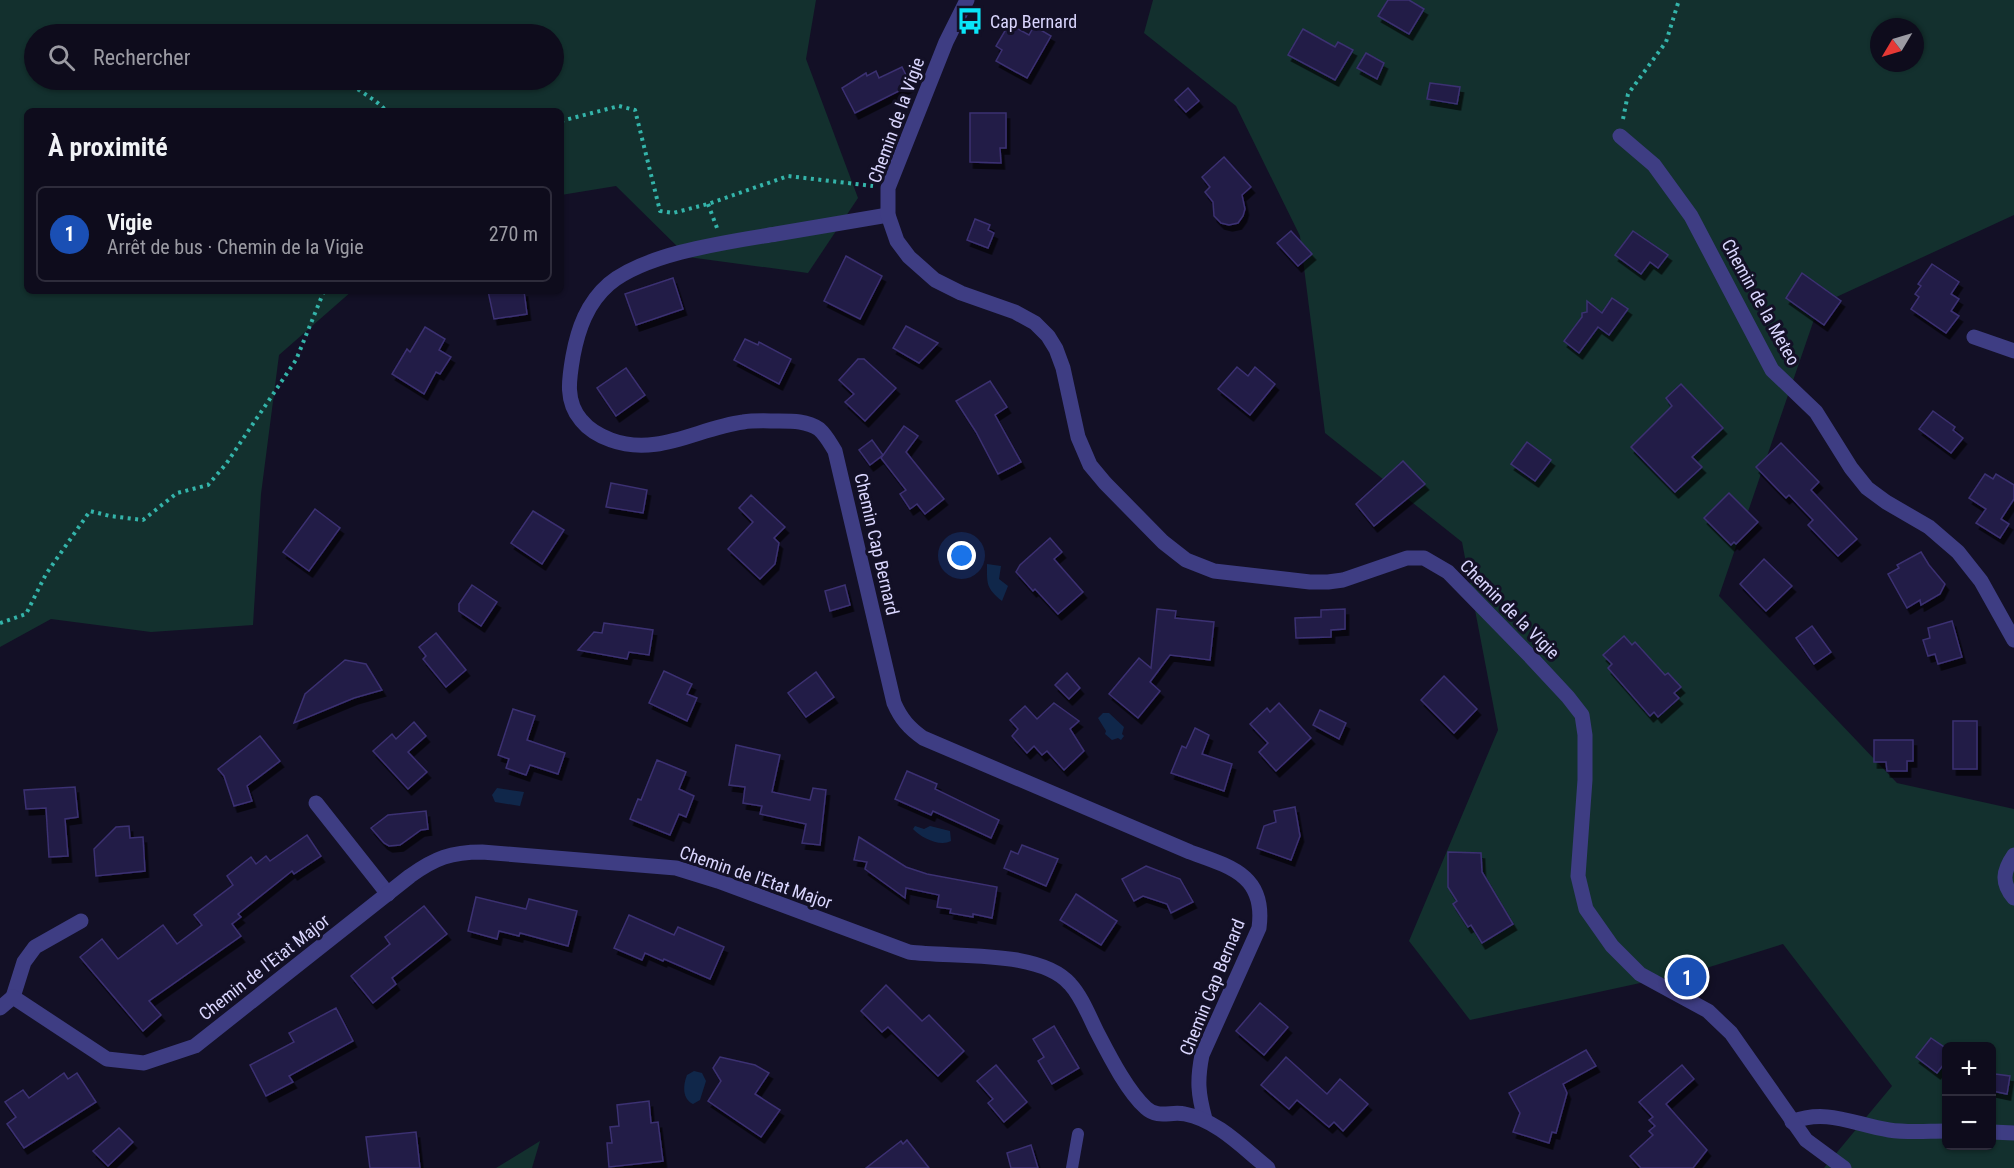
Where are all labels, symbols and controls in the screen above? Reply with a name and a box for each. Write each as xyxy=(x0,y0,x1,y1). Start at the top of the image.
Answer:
bus stop icon: Cap Bernard xyxy=(955,6,985,36)
place label: Cap Bernard xyxy=(990,11,1077,32)
north arrow xyxy=(1870,18,1924,72)
search box xyxy=(24,24,564,90)
icon: search xyxy=(45,41,78,74)
text: Rechercher xyxy=(93,45,190,70)
street label: Chemin de la Vigie xyxy=(864,54,928,186)
text: À proximité xyxy=(48,132,168,162)
text: Vigie xyxy=(107,210,152,235)
text: 1 xyxy=(64,222,75,246)
text: 270 m xyxy=(489,222,538,246)
text: Arrêt de bus · Chemin de la Vigie xyxy=(107,235,364,259)
street label: Chemin de la Meteo xyxy=(1718,235,1804,369)
street label: Chemin Cap Bernard xyxy=(850,471,904,617)
your location xyxy=(947,541,976,570)
street label: Chemin de la Vigie xyxy=(1456,555,1564,663)
street label: Chemin de l'Etat Major xyxy=(677,841,835,913)
street label: Chemin de l'Etat Major xyxy=(195,909,334,1024)
street label: Chemin Cap Bernard xyxy=(1175,916,1249,1058)
pin: 1 xyxy=(1668,954,1706,1000)
map controls xyxy=(1942,1042,1996,1150)
button: + xyxy=(1942,1042,1996,1096)
button: − xyxy=(1942,1096,1996,1150)

